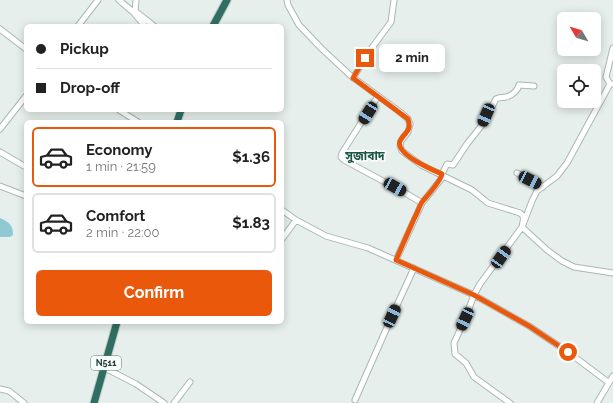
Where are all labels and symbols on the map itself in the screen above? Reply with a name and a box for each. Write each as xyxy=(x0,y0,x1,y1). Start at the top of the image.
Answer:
north arrow xyxy=(557,12,601,56)
callout: 2 min xyxy=(379,44,445,72)
route end xyxy=(356,49,374,67)
car xyxy=(357,100,379,126)
car xyxy=(476,102,496,128)
district label: সুজাবাদ xyxy=(344,149,385,164)
car xyxy=(517,169,543,191)
car xyxy=(382,176,408,198)
car xyxy=(489,244,513,270)
car xyxy=(381,303,403,329)
car xyxy=(454,306,476,332)
route start xyxy=(559,343,577,361)
road number: N511 xyxy=(91,356,121,370)

